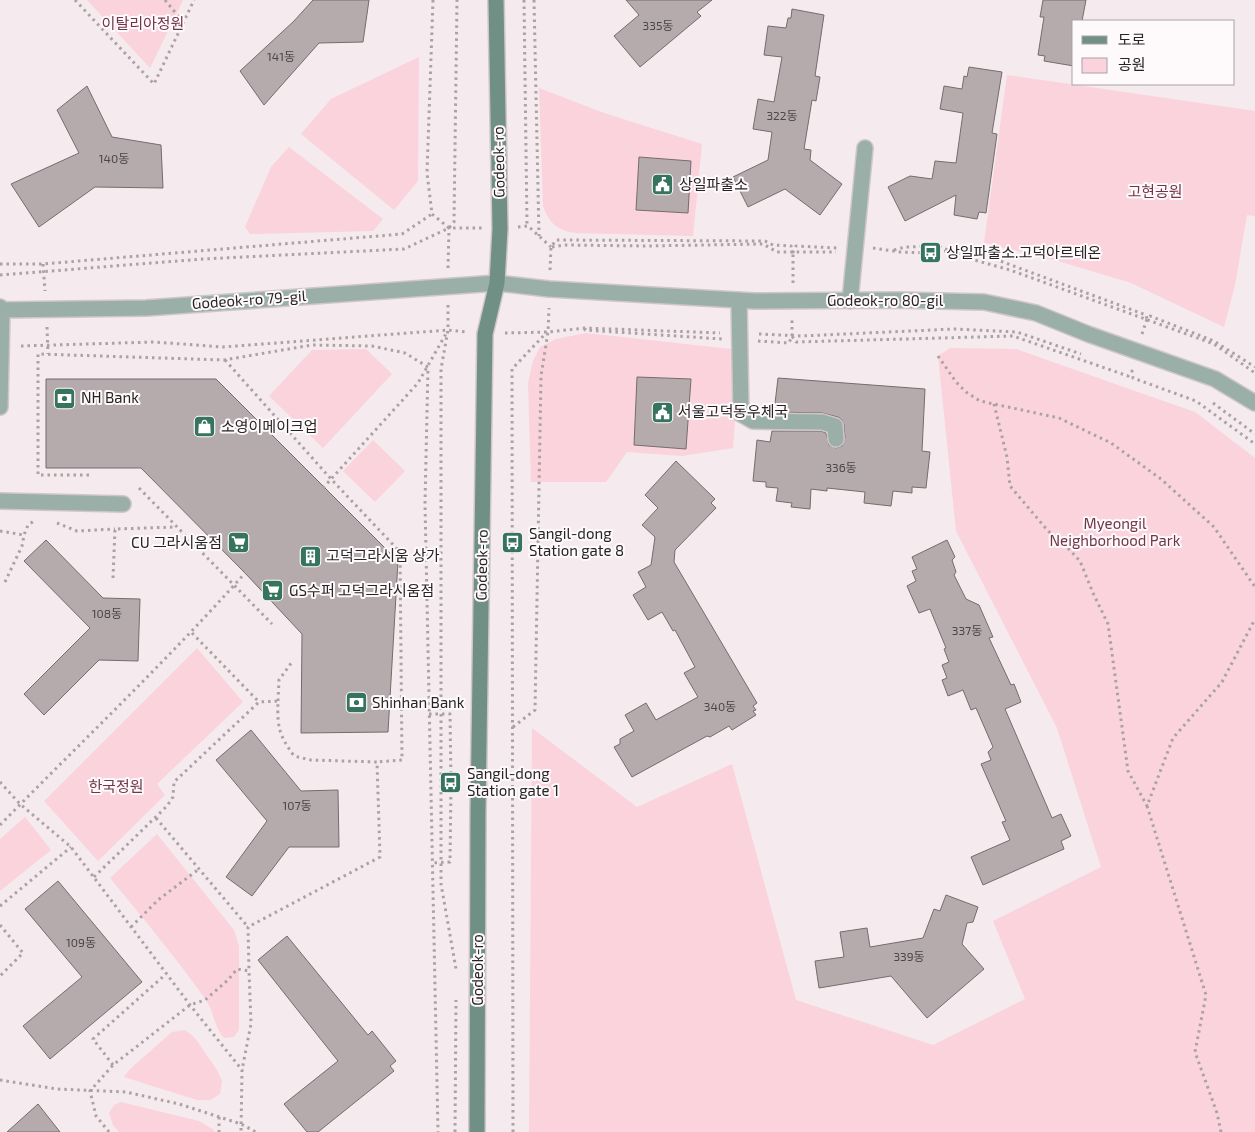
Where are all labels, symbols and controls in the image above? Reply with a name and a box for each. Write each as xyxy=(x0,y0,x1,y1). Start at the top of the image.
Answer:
park label: 이탈리아정원 xyxy=(102,14,184,32)
house number: 335동 xyxy=(643,18,673,32)
legend xyxy=(1072,20,1235,85)
text: 도로 xyxy=(1118,30,1146,48)
house number: 141동 xyxy=(267,49,295,63)
text: 공원 xyxy=(1118,55,1146,73)
house number: 322동 xyxy=(766,108,798,122)
street label: Godeok-ro xyxy=(488,126,508,198)
house number: 140동 xyxy=(99,151,129,165)
public building icon: 상일파출소 xyxy=(651,173,675,197)
place label: 상일파출소 xyxy=(679,175,748,193)
park label: 고현공원 xyxy=(1127,182,1183,200)
bus stop icon: 상일파출소.고덕아르테온 xyxy=(918,241,942,265)
place label: 상일파출소.고덕아르테온 xyxy=(946,243,1101,261)
street label: Godeok-ro 79-gil xyxy=(191,286,307,312)
street label: Godeok-ro 80-gil xyxy=(827,291,944,309)
bank icon: NH Bank xyxy=(53,386,77,410)
place label: NH Bank xyxy=(81,388,139,406)
public building icon: 서울고덕동우체국 xyxy=(650,400,674,424)
place label: 서울고덕동우체국 xyxy=(678,402,788,420)
shop icon: 소영이메이크업 xyxy=(193,415,217,439)
place label: 소영이메이크업 xyxy=(221,417,318,435)
house number: 336동 xyxy=(825,460,857,474)
park label: Myeongil Neighborhood Park xyxy=(1050,514,1181,549)
place label: Sangil-dong Station gate 8 xyxy=(529,524,624,559)
street label: Godeok-ro xyxy=(471,529,491,601)
supermarket icon: CU 그라시움점 xyxy=(226,531,250,555)
bus stop icon: Sangil-dong Station gate 8 xyxy=(501,531,525,555)
place label: CU 그라시움점 xyxy=(131,533,222,551)
building icon: 고덕그라시움 상가 xyxy=(298,544,322,568)
place label: 고덕그라시움 상가 xyxy=(326,546,440,564)
supermarket icon: GS수퍼 고덕그라시움점 xyxy=(261,579,285,603)
place label: GS수퍼 고덕그라시움점 xyxy=(289,581,434,599)
house number: 108동 xyxy=(92,606,122,620)
house number: 337동 xyxy=(952,623,982,637)
bank icon: Shinhan Bank xyxy=(344,691,368,715)
place label: Shinhan Bank xyxy=(372,693,465,711)
house number: 340동 xyxy=(704,699,736,713)
place label: Sangil-dong Station gate 1 xyxy=(467,764,559,799)
bus stop icon: Sangil-dong Station gate 1 xyxy=(439,771,463,795)
park label: 한국정원 xyxy=(88,777,144,795)
house number: 107동 xyxy=(282,798,312,812)
street label: Godeok-ro xyxy=(468,934,486,1006)
house number: 109동 xyxy=(66,935,96,949)
house number: 339동 xyxy=(893,949,925,963)

